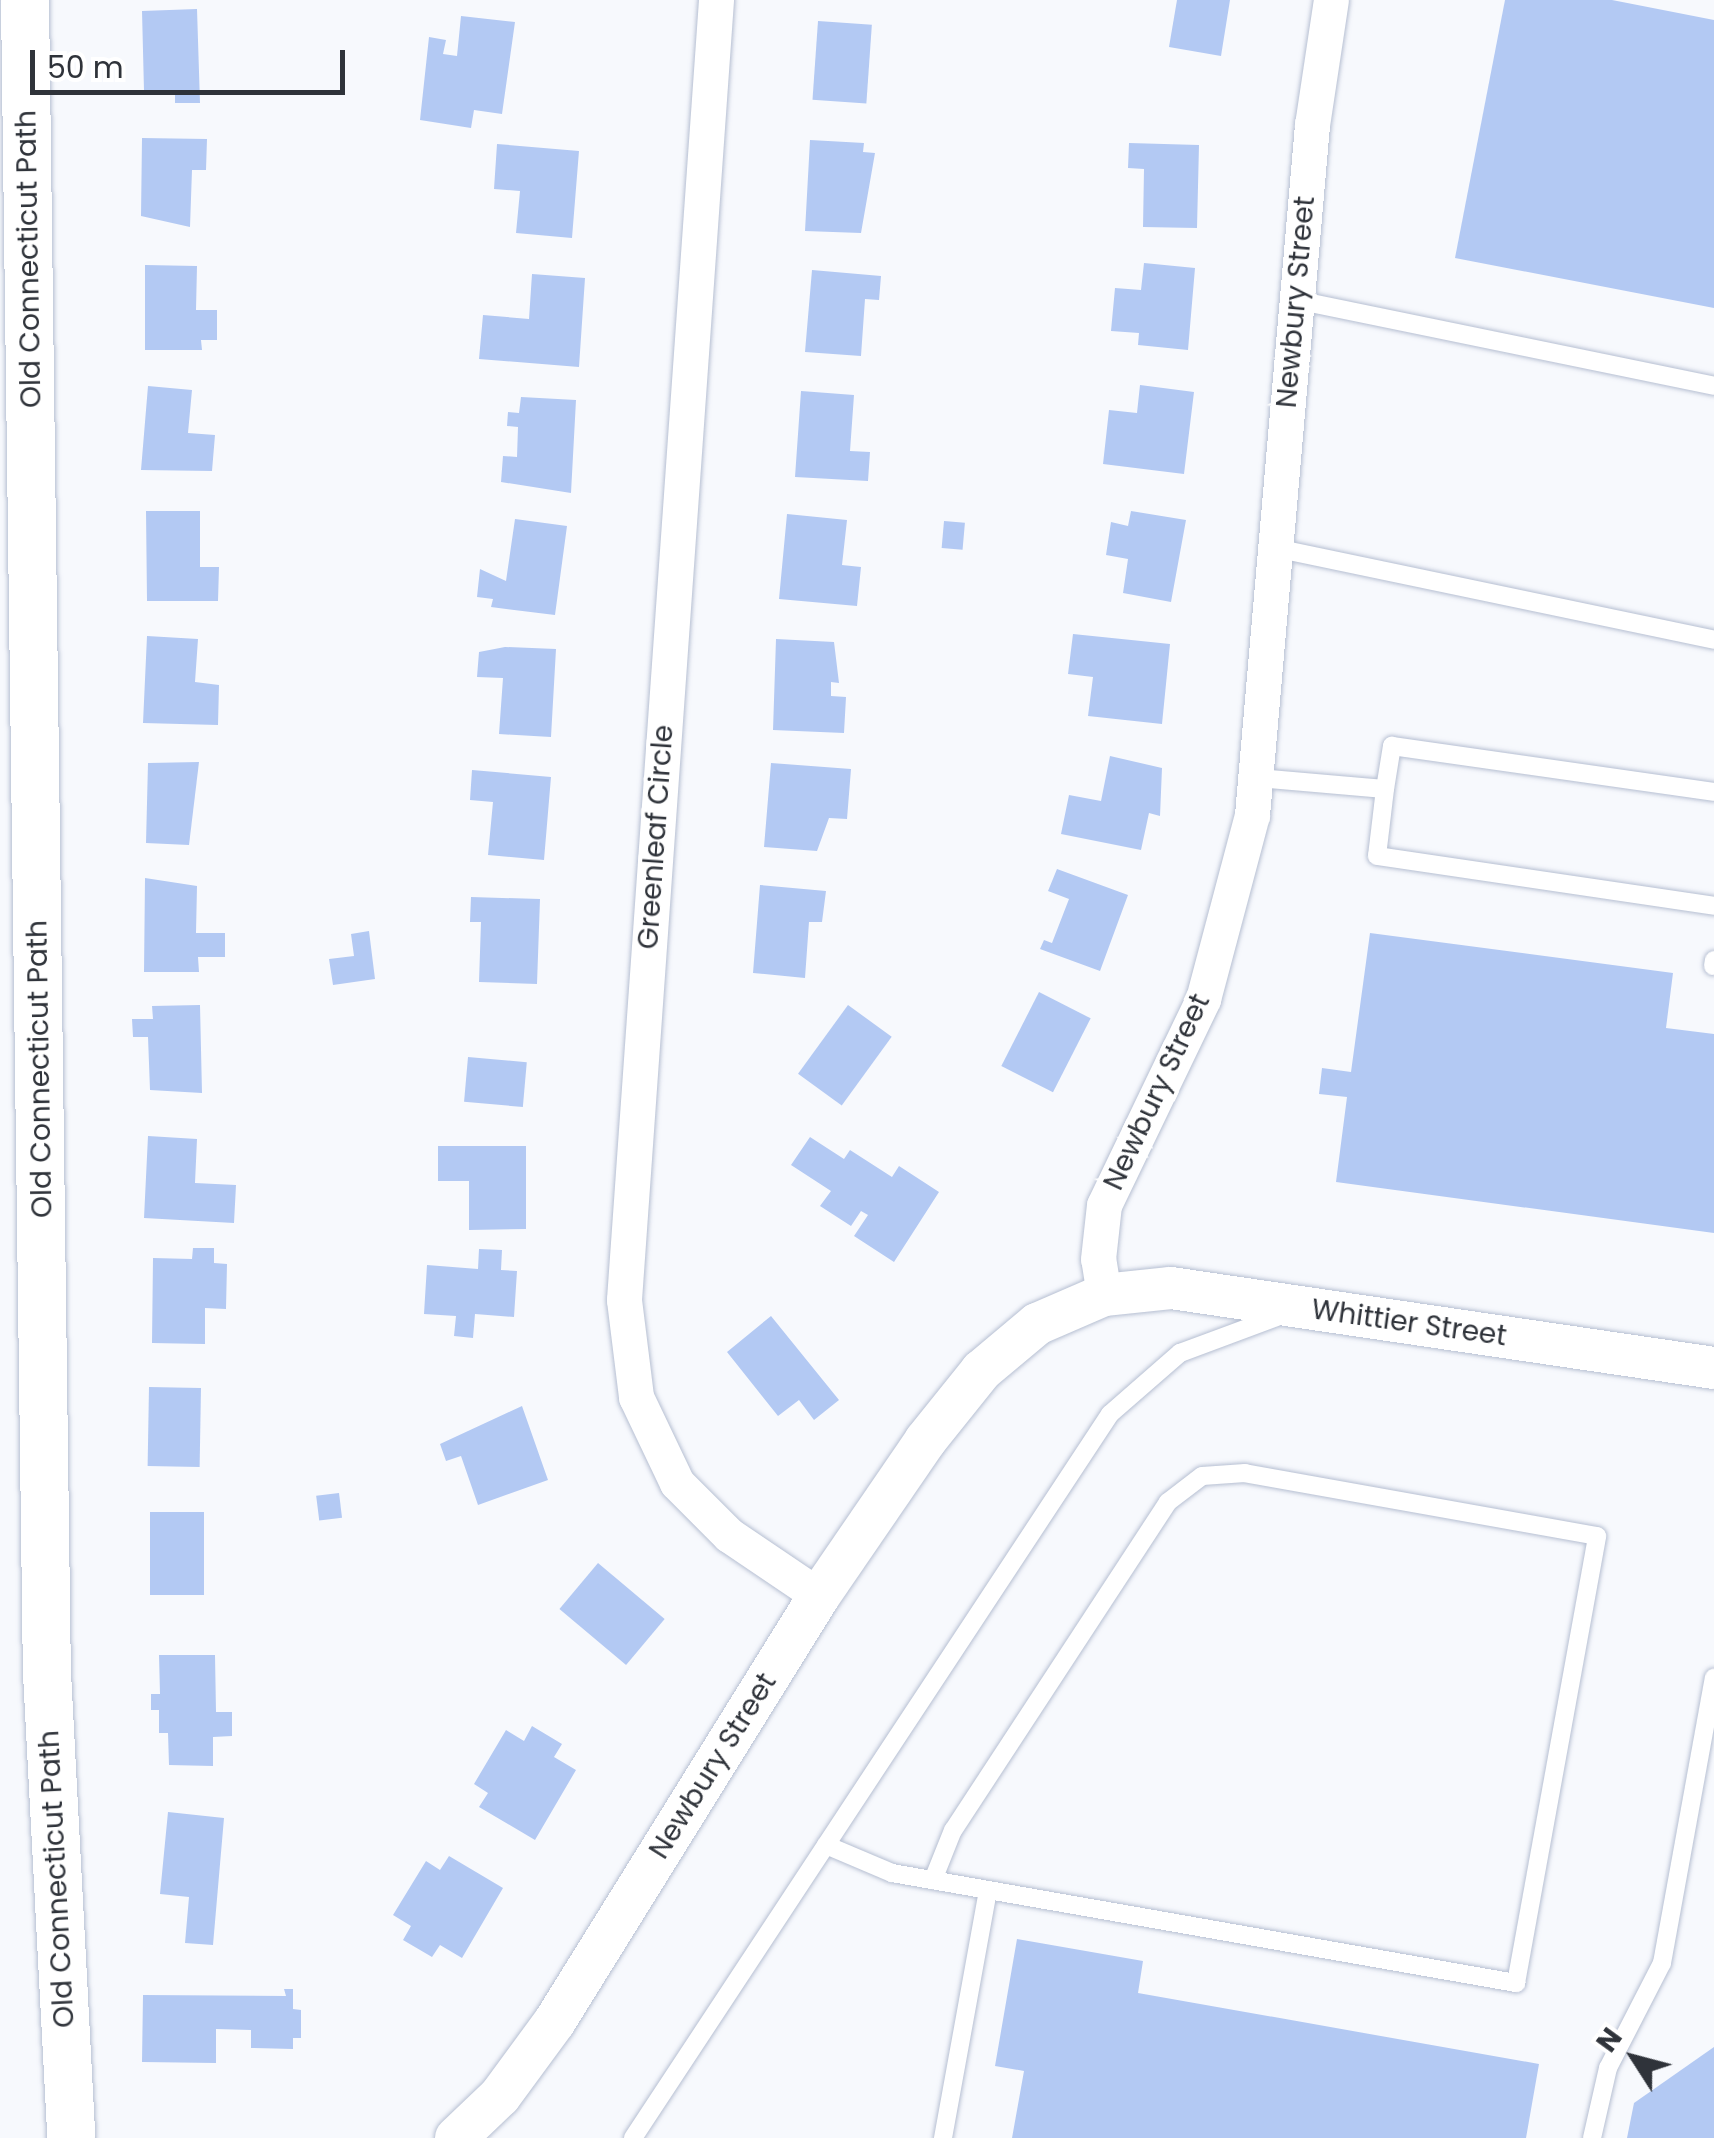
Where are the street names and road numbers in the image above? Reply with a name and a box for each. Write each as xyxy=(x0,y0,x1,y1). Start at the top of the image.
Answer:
street label: Old Connecticut Path xyxy=(10,110,48,408)
street label: Newbury Street xyxy=(1270,195,1322,409)
street label: Greenleaf Circle xyxy=(631,724,681,950)
street label: Old Connecticut Path xyxy=(21,920,59,1218)
street label: Newbury Street xyxy=(1097,989,1217,1195)
street label: Whittier Street xyxy=(1309,1293,1509,1353)
street label: Newbury Street xyxy=(642,1667,784,1865)
street label: Old Connecticut Path xyxy=(32,1729,82,2029)

